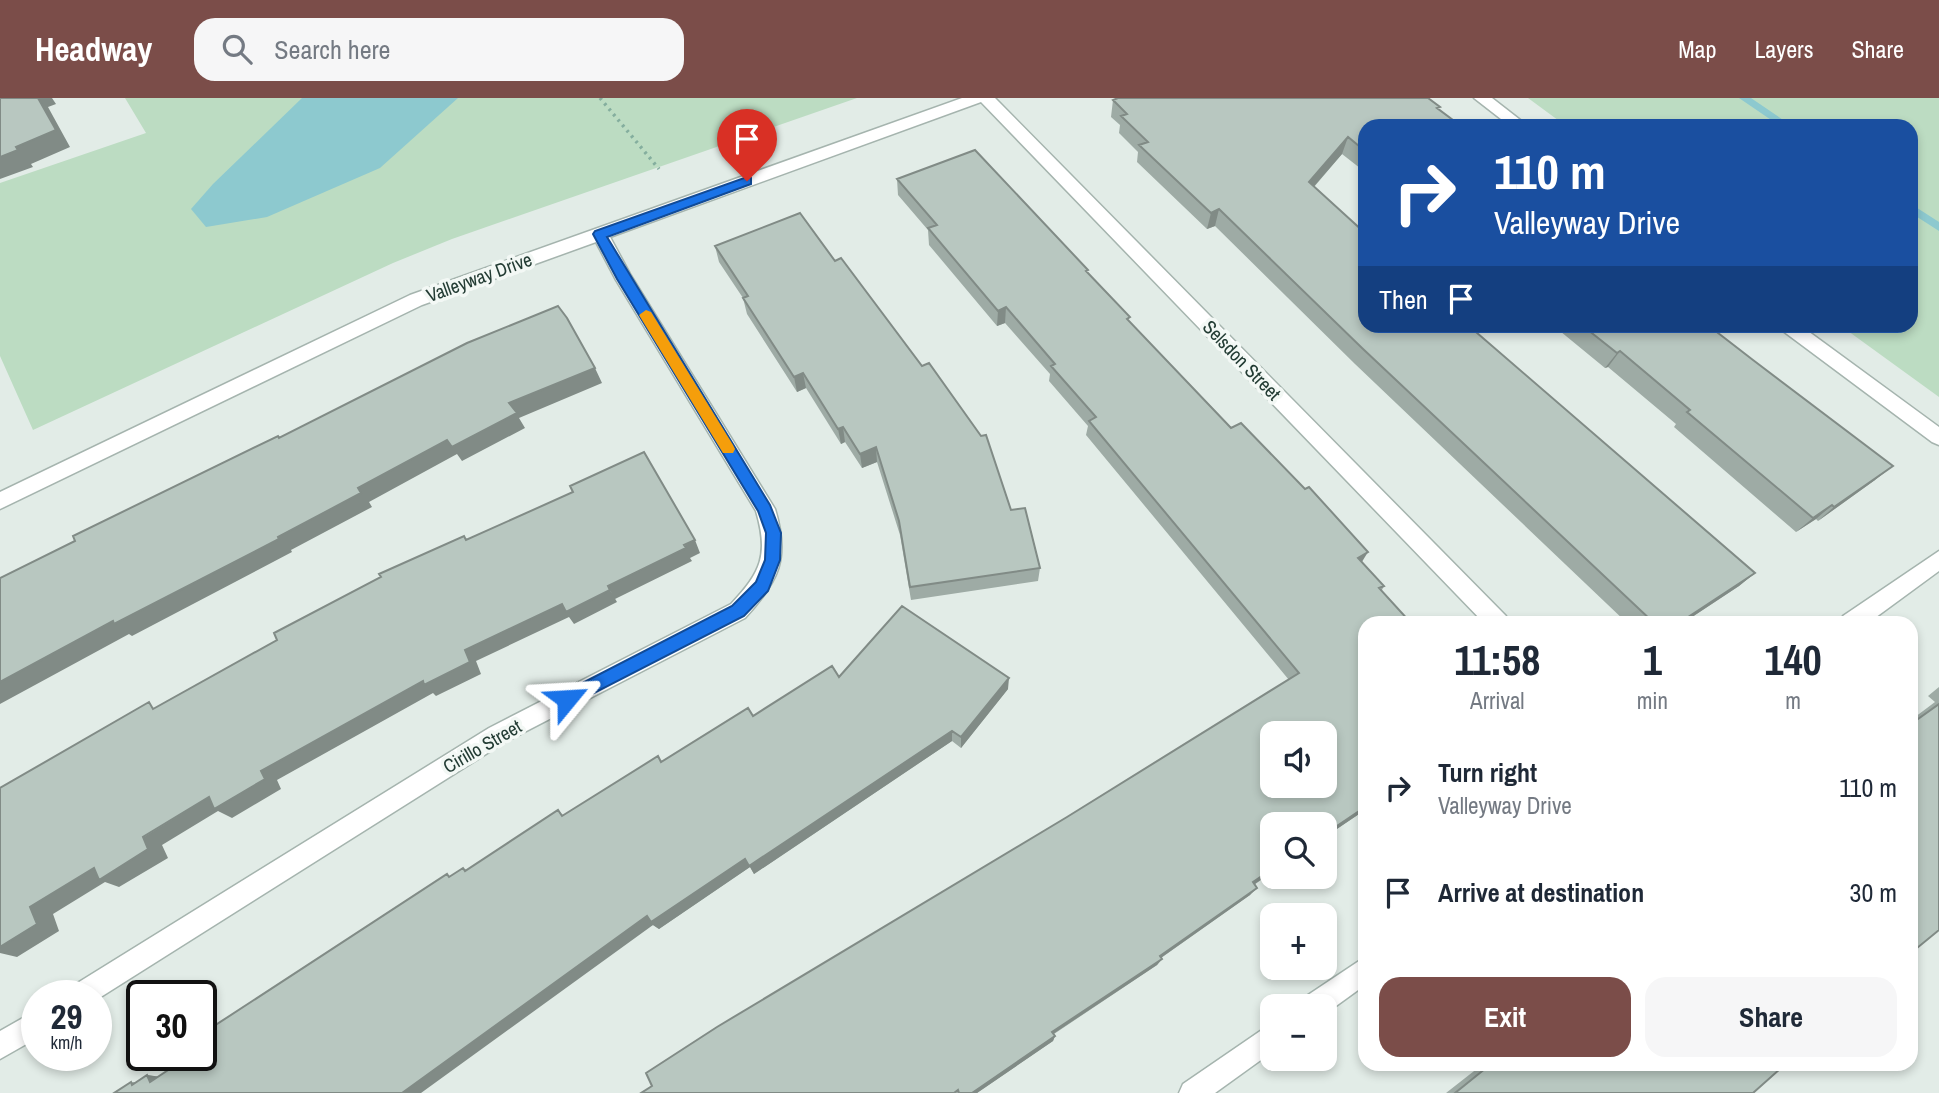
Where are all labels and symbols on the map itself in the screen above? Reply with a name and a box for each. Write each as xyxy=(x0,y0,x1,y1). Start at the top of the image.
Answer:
pin xyxy=(717,109,777,181)
street label: Valleyway Drive xyxy=(423,246,535,308)
street label: Selsdon Street xyxy=(1197,314,1287,406)
position arrow xyxy=(530,662,604,736)
street label: Cirillo Street xyxy=(438,713,527,779)
speed limit sign: 30 xyxy=(126,980,217,1071)

